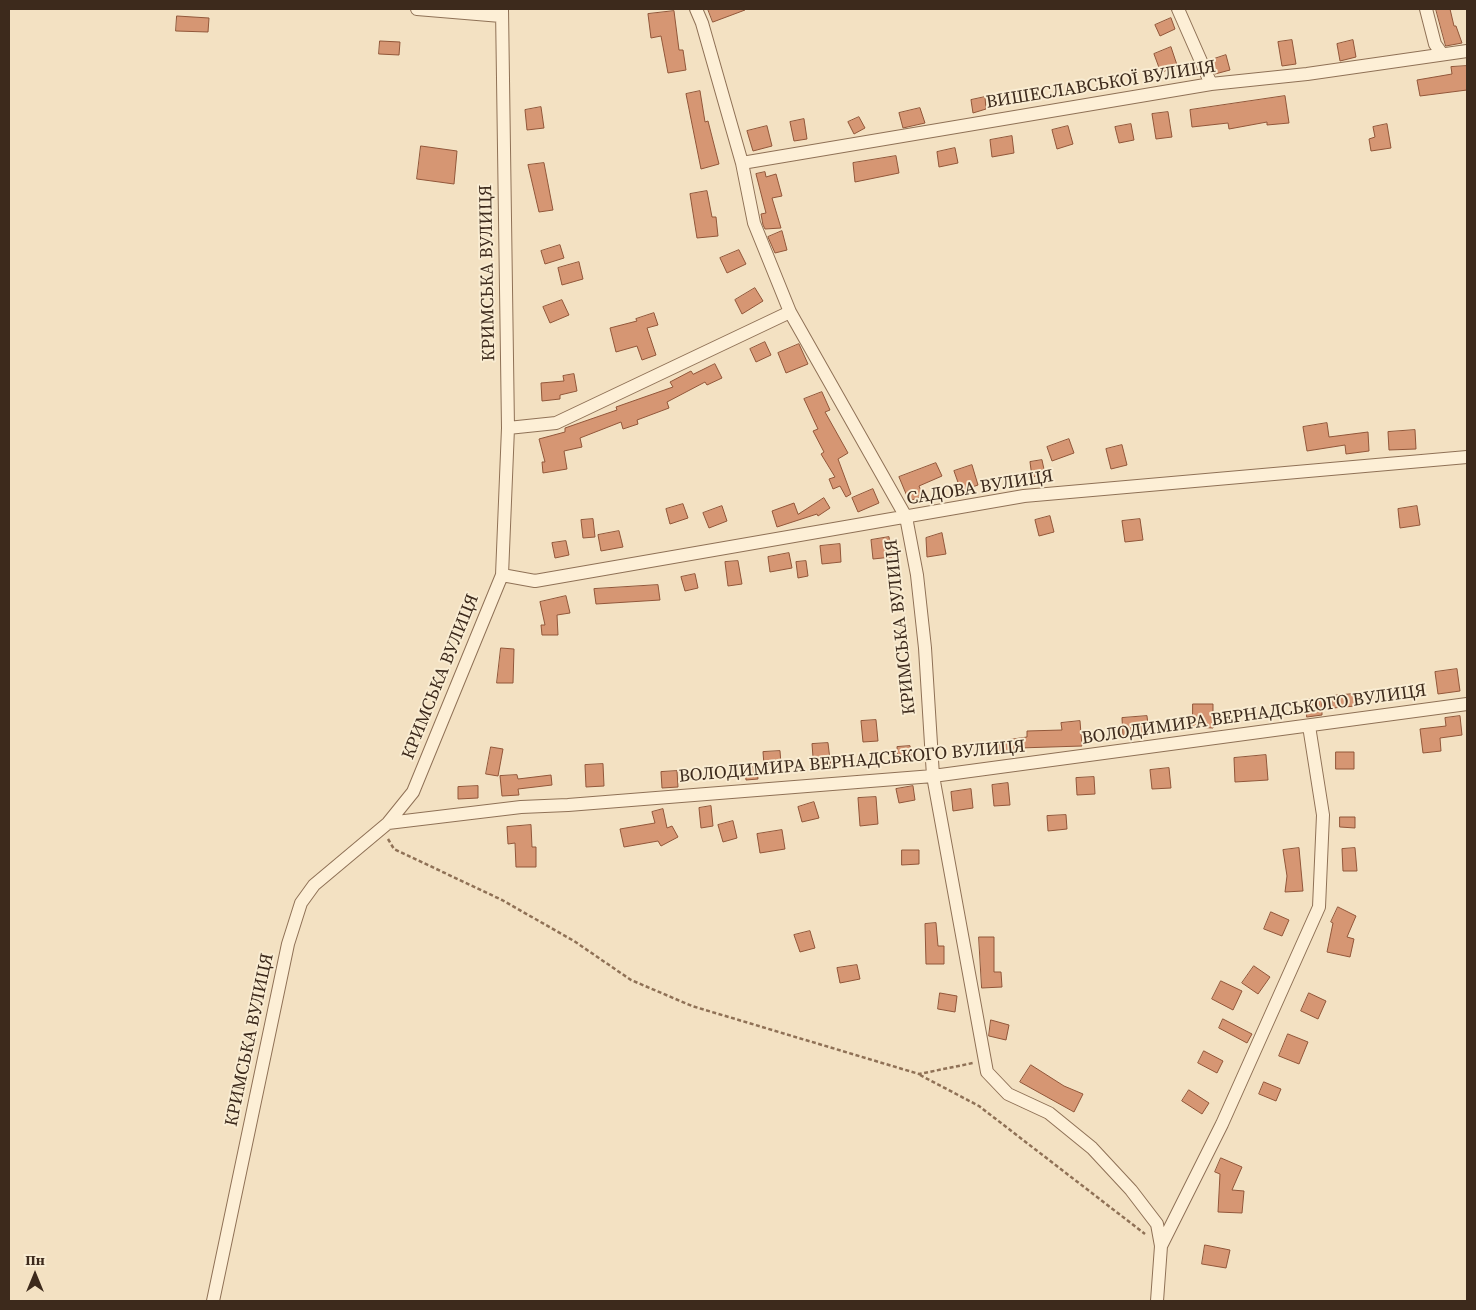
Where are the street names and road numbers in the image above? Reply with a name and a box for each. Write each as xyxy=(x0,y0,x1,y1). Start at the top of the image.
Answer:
street label: ВИШЕСЛАВСЬКОЇ ВУЛИЦЯ xyxy=(985,56,1217,114)
street label: КРИМСЬКА ВУЛИЦЯ xyxy=(476,185,500,361)
street label: САДОВА ВУЛИЦЯ xyxy=(905,466,1055,510)
street label: КРИМСЬКА ВУЛИЦЯ xyxy=(881,538,921,716)
street label: КРИМСЬКА ВУЛИЦЯ xyxy=(398,591,484,763)
street label: ВОЛОДИМИРА ВЕРНАДСЬКОГО ВУЛИЦЯ xyxy=(1080,680,1428,750)
street label: ВОЛОДИМИРА ВЕРНАДСЬКОГО ВУЛИЦЯ xyxy=(678,736,1026,788)
street label: КРИМСЬКА ВУЛИЦЯ xyxy=(221,951,279,1129)

